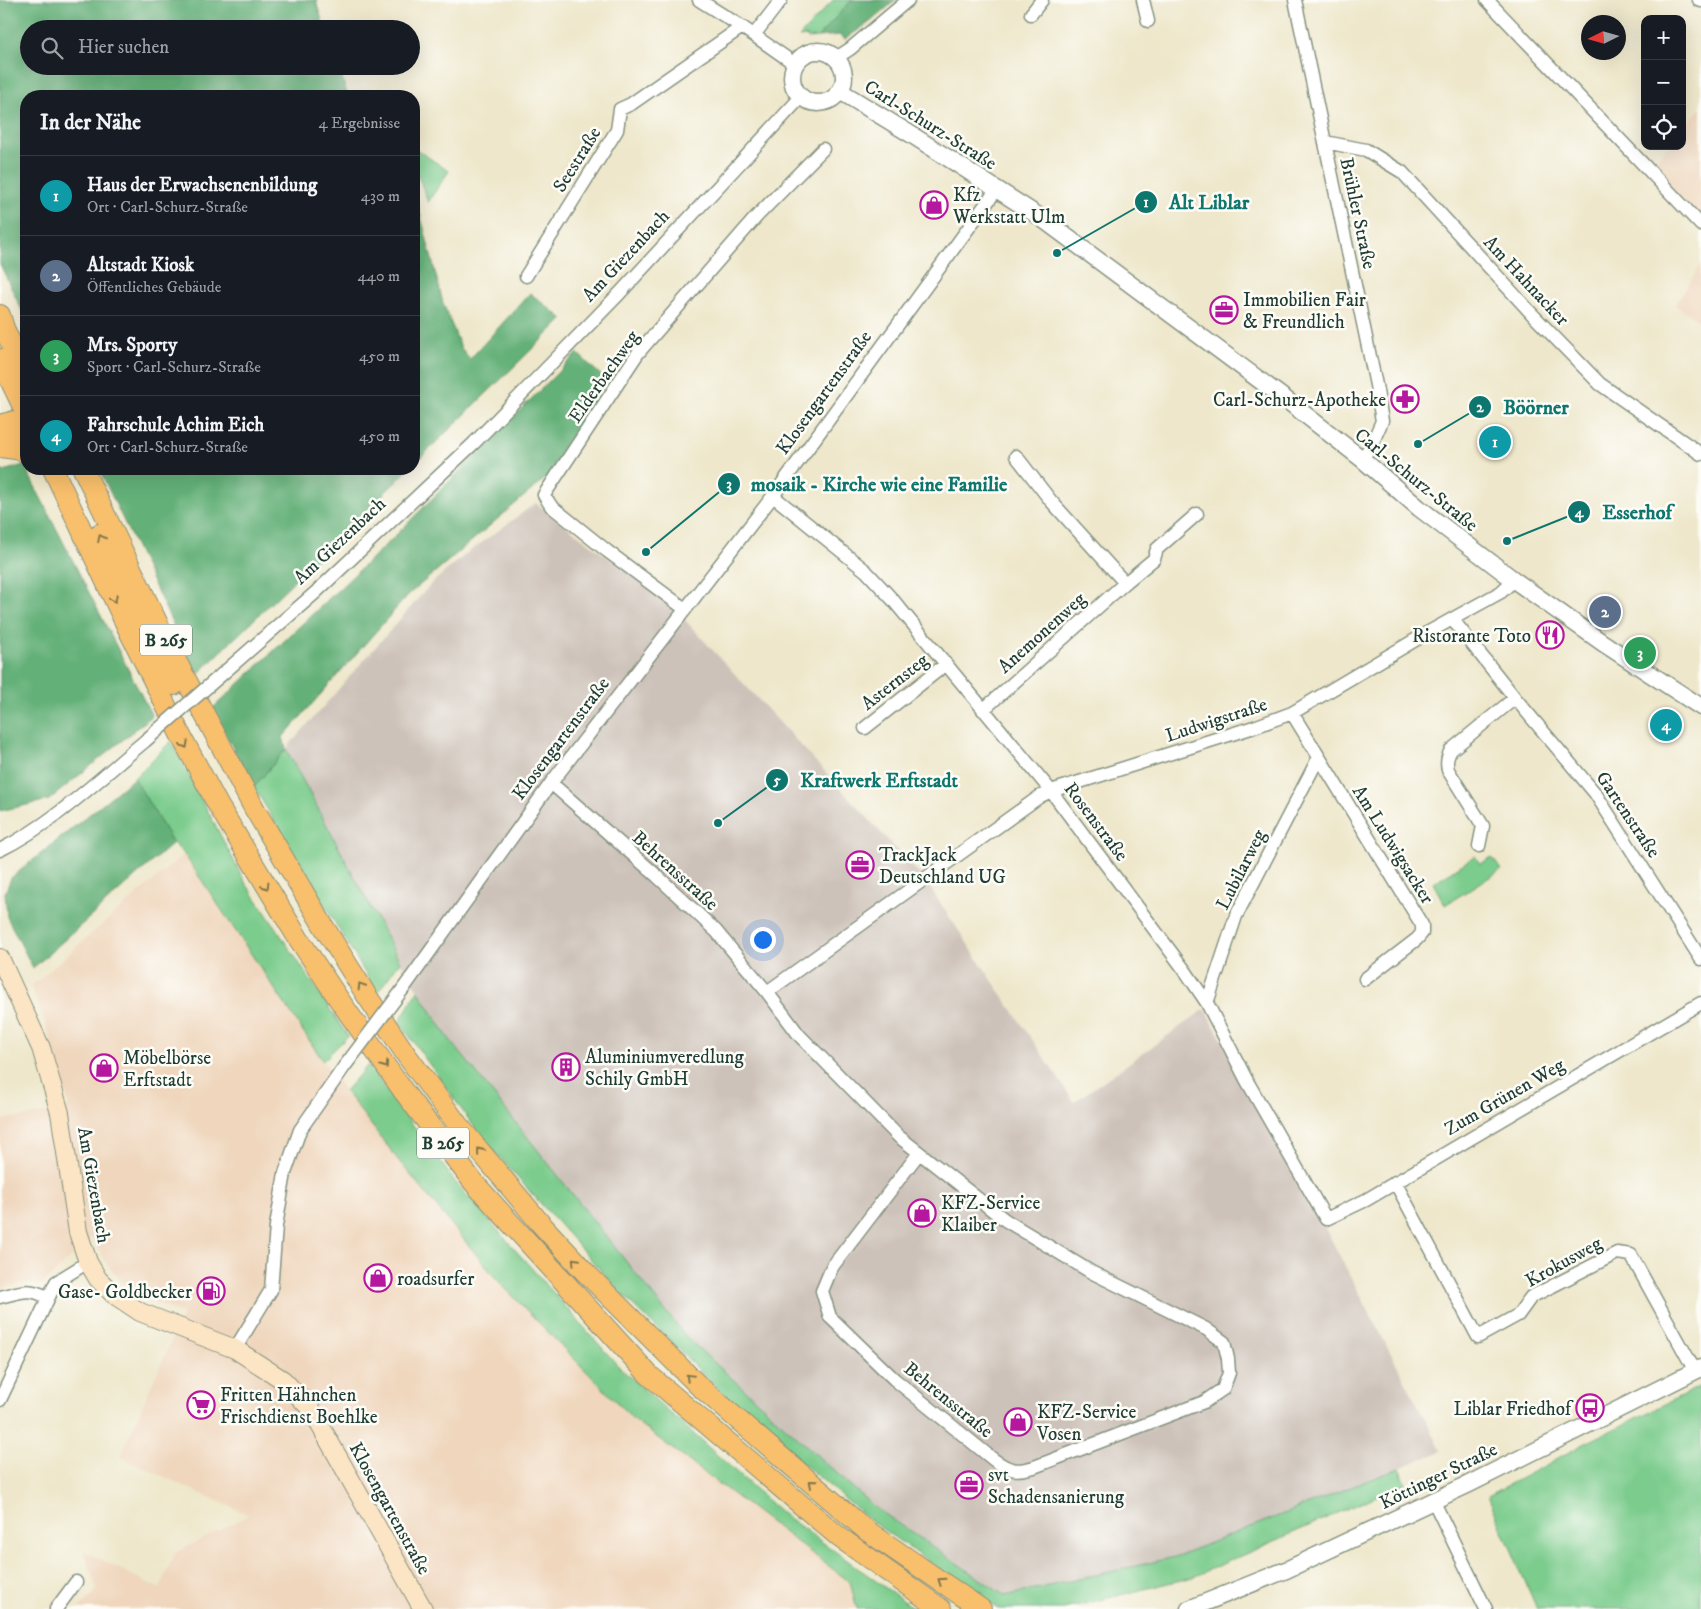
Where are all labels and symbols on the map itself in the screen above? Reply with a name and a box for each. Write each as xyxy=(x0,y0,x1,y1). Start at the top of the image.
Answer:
north arrow xyxy=(1581,15,1626,60)
street label: Carl-Schurz-Straße xyxy=(860,75,1001,175)
street label: Seestraße xyxy=(548,123,606,197)
street label: Brühler Straße xyxy=(1335,155,1381,271)
place label: Kfz Werkstatt Ulm xyxy=(952,184,1065,229)
callout: Alt Liblar xyxy=(1134,184,1259,219)
shop icon: Kfz Werkstatt Ulm xyxy=(919,190,949,220)
text: Alt Liblar xyxy=(1168,191,1250,216)
text: 1 xyxy=(1143,193,1149,212)
street label: Am Giezenbach xyxy=(578,205,675,307)
street label: Am Hahnacker xyxy=(1478,231,1573,331)
place label: Immobilien Fair & Freundlich xyxy=(1243,289,1366,334)
office icon: Immobilien Fair & Freundlich xyxy=(1209,295,1239,325)
street label: Elderbachweg xyxy=(564,325,645,428)
street label: Klosengartenstraße xyxy=(772,326,877,459)
pharmacy icon: Carl-Schurz-Apotheke xyxy=(1390,384,1420,414)
place label: Carl-Schurz-Apotheke xyxy=(1213,389,1386,412)
callout: Böörner xyxy=(1468,389,1578,424)
text: Böörner xyxy=(1503,396,1569,421)
text: 2 xyxy=(1476,398,1484,417)
street label: Carl-Schurz-Straße xyxy=(1350,423,1482,537)
pin: 1 xyxy=(1479,423,1511,461)
callout: mosaik - Kirche wie eine Familie xyxy=(716,467,1017,502)
text: mosaik - Kirche wie eine Familie xyxy=(751,473,1008,498)
text: 3 xyxy=(726,475,732,494)
street label: Am Giezenbach xyxy=(289,493,391,590)
callout: Esserhof xyxy=(1567,495,1681,530)
text: Esserhof xyxy=(1602,501,1675,526)
text: 4 xyxy=(1574,503,1585,522)
one-way arrow xyxy=(97,534,107,543)
street label: Anemonenweg xyxy=(993,587,1091,678)
pin: 2 xyxy=(1589,593,1621,631)
one-way arrow xyxy=(108,594,118,603)
restaurant icon: Ristorante Toto xyxy=(1535,620,1565,650)
road number: B 265 xyxy=(140,624,192,656)
place label: Ristorante Toto xyxy=(1412,625,1531,648)
pin: 3 xyxy=(1624,634,1656,672)
street label: Asternsteg xyxy=(857,648,934,716)
street label: Klosengartenstraße xyxy=(508,673,615,805)
street label: Ludwigstraße xyxy=(1163,693,1270,748)
pin: 4 xyxy=(1650,706,1682,744)
one-way arrow xyxy=(179,740,189,749)
callout: Kraftwerk Erftstadt xyxy=(765,762,967,797)
street label: Gartenstraße xyxy=(1590,767,1665,863)
text: Kraftwerk Erftstadt xyxy=(800,769,958,794)
text: 5 xyxy=(772,771,781,790)
street label: Rosenstraße xyxy=(1059,778,1133,866)
street label: Am Ludwigsacker xyxy=(1347,781,1438,908)
street label: Lubilarweg xyxy=(1211,825,1272,914)
street label: Behrensstraße xyxy=(627,826,723,916)
place label: TrackJack Deutschland UG xyxy=(879,844,1006,889)
office icon: TrackJack Deutschland UG xyxy=(845,850,875,880)
one-way arrow xyxy=(260,881,269,890)
your location xyxy=(750,927,776,953)
one-way arrow xyxy=(358,983,367,992)
place label: Aluminiumveredlung Schily GmbH xyxy=(585,1046,745,1091)
place label: Möbelbörse Erftstadt xyxy=(123,1047,211,1092)
building icon: Aluminiumveredlung Schily GmbH xyxy=(551,1052,581,1082)
shop icon: Möbelbörse Erftstadt xyxy=(89,1053,119,1083)
street label: Zum Grünen Weg xyxy=(1441,1053,1569,1141)
one-way arrow xyxy=(379,1059,388,1069)
street label: Am Giezenbach xyxy=(72,1125,115,1245)
road number: B 265 xyxy=(417,1128,469,1158)
one-way arrow xyxy=(477,1148,485,1157)
place label: KFZ-Service Klaiber xyxy=(941,1192,1041,1237)
shop icon: KFZ-Service Klaiber xyxy=(907,1198,937,1228)
street label: Krokusweg xyxy=(1522,1232,1607,1293)
one-way arrow xyxy=(572,1258,581,1267)
shop icon: roadsurfer xyxy=(363,1263,393,1293)
place label: roadsurfer xyxy=(397,1268,474,1291)
fuel station icon: Gase- Goldbecker xyxy=(196,1276,226,1306)
place label: Gase- Goldbecker xyxy=(58,1281,192,1304)
street label: Behrensstraße xyxy=(899,1357,997,1443)
one-way arrow xyxy=(686,1373,695,1382)
place label: Fritten Hähnchen Frischdienst Boehlke xyxy=(220,1384,378,1429)
supermarket icon: Fritten Hähnchen Frischdienst Boehlke xyxy=(186,1390,216,1420)
bus stop icon: Liblar Friedhof xyxy=(1575,1393,1605,1423)
place label: Liblar Friedhof xyxy=(1454,1398,1574,1421)
place label: KFZ-Service Vosen xyxy=(1036,1401,1137,1446)
shop icon: KFZ-Service Vosen xyxy=(1003,1407,1033,1437)
street label: Köttinger Straße xyxy=(1376,1438,1501,1515)
street label: Klosengartenstraße xyxy=(344,1439,436,1579)
place label: svt Schadensanierung xyxy=(988,1464,1125,1509)
office icon: svt Schadensanierung xyxy=(954,1470,984,1500)
one-way arrow xyxy=(808,1480,817,1489)
one-way arrow xyxy=(937,1578,946,1588)

